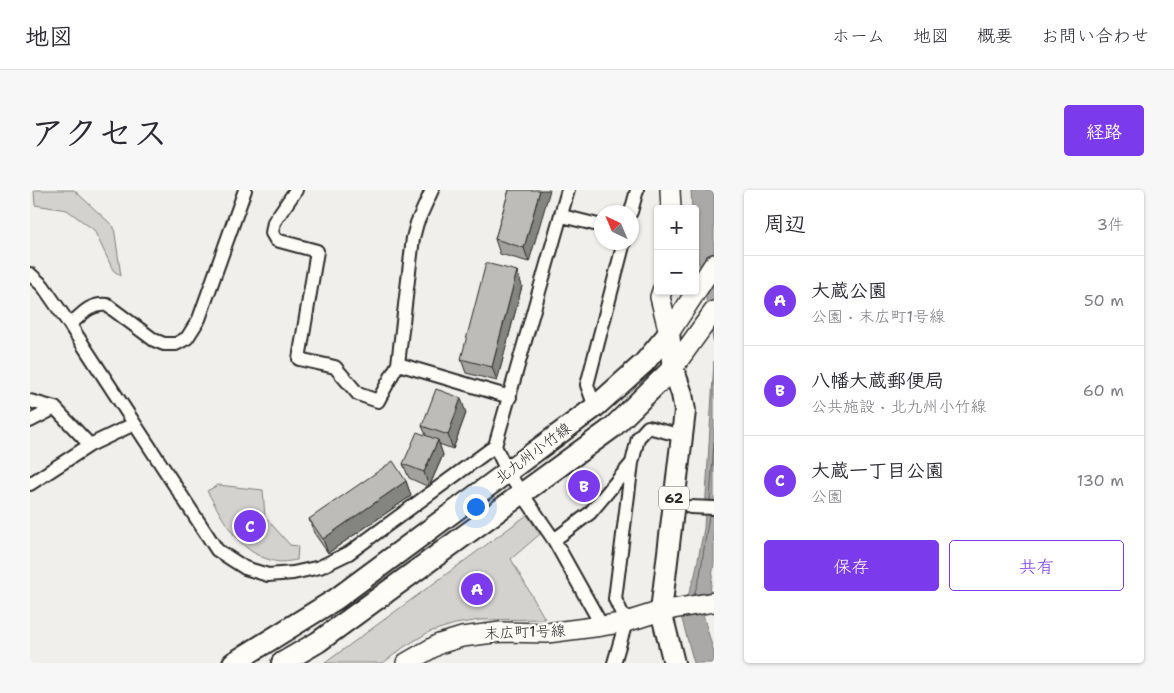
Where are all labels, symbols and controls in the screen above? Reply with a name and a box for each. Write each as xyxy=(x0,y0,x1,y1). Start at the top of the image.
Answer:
text: 地図 xyxy=(25,21,73,53)
text: ホーム xyxy=(832,24,885,48)
text: 地図 xyxy=(913,24,949,48)
text: 概要 xyxy=(977,24,1013,48)
text: お問い合わせ xyxy=(1041,24,1149,48)
button: 経路 xyxy=(1064,105,1144,156)
text: アクセス xyxy=(30,109,168,156)
north arrow xyxy=(594,205,639,250)
map controls xyxy=(654,205,699,295)
button: + xyxy=(654,205,699,250)
text: 周辺 xyxy=(764,210,806,238)
text: 3件 xyxy=(1097,214,1124,235)
button: − xyxy=(654,250,699,295)
text: 大蔵公園 xyxy=(811,278,887,303)
text: A xyxy=(774,290,786,311)
text: 50 m xyxy=(1084,290,1124,311)
text: 公園 · 末広町1号線 xyxy=(811,306,945,327)
text: 八幡大蔵郵便局 xyxy=(811,368,944,393)
text: B xyxy=(775,380,785,401)
text: 60 m xyxy=(1083,380,1124,401)
text: 公共施設 · 北九州小竹線 xyxy=(811,396,986,417)
street label: 北九州小竹線 xyxy=(491,418,575,488)
text: 大蔵一丁目公園 xyxy=(811,458,944,483)
pin: B xyxy=(568,467,600,505)
text: C xyxy=(775,470,785,491)
text: 130 m xyxy=(1077,470,1124,491)
road number: 62 xyxy=(659,486,689,510)
text: 公園 xyxy=(811,486,843,507)
your location xyxy=(463,494,489,520)
pin: C xyxy=(234,507,266,545)
button: 保存 xyxy=(764,540,939,591)
button: 共有 xyxy=(949,540,1124,591)
pin: A xyxy=(461,570,493,608)
street label: 末広町1号線 xyxy=(484,621,566,643)

